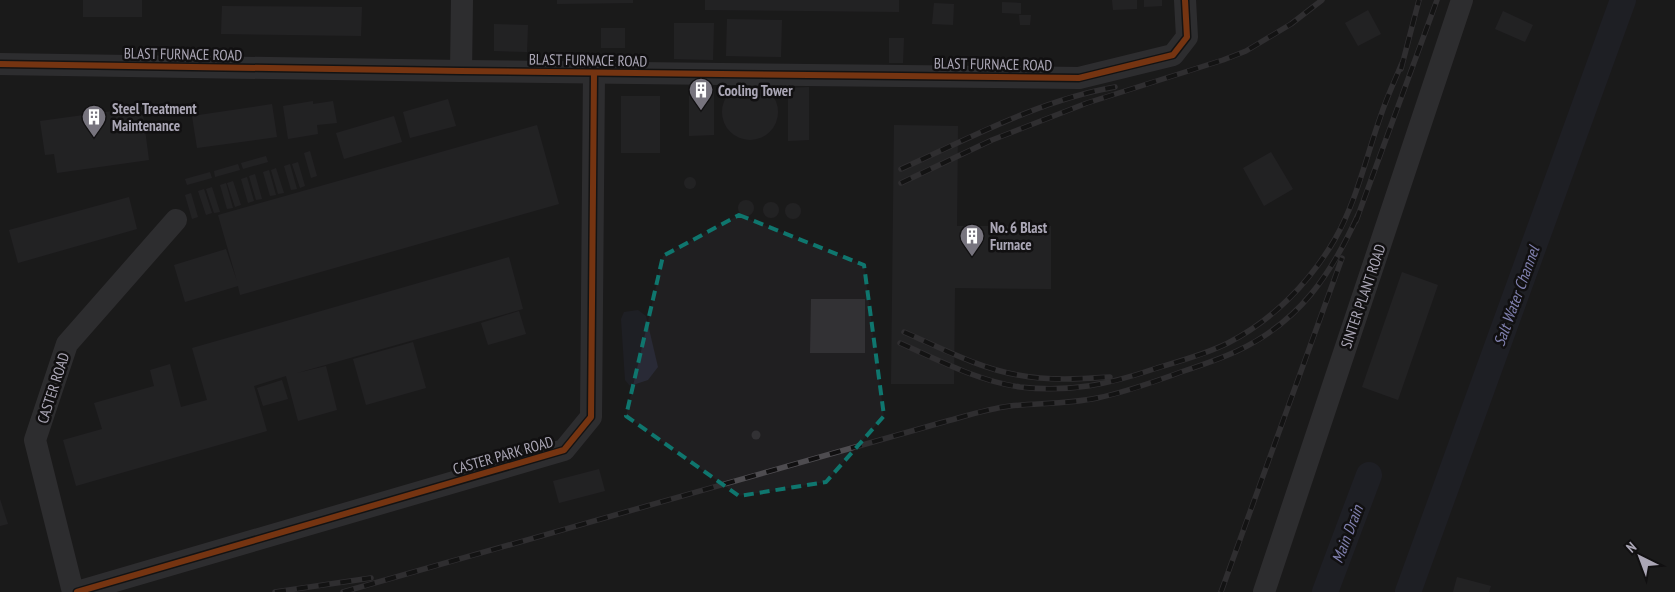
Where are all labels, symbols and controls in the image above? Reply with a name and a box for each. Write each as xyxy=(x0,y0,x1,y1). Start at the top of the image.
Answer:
street label: BLAST FURNACE ROAD xyxy=(124,43,243,65)
street label: BLAST FURNACE ROAD xyxy=(529,49,648,71)
street label: BLAST FURNACE ROAD xyxy=(934,53,1053,75)
building icon: Cooling Tower xyxy=(688,77,714,111)
place label: Cooling Tower xyxy=(718,81,793,100)
place label: Steel Treatment Maintenance xyxy=(112,99,197,135)
building icon: Steel Treatment Maintenance xyxy=(81,104,107,138)
place label: No. 6 Blast Furnace xyxy=(990,218,1048,254)
building icon: No. 6 Blast Furnace xyxy=(959,223,985,257)
street label: SINTER PLANT ROAD xyxy=(1336,241,1390,351)
water label: Salt Water Channel xyxy=(1489,242,1544,349)
street label: CASTER ROAD xyxy=(33,350,73,426)
street label: CASTER PARK ROAD xyxy=(451,432,556,478)
water label: Main Drain xyxy=(1327,501,1367,566)
north arrow xyxy=(1615,532,1665,582)
text: N xyxy=(1622,538,1640,557)

